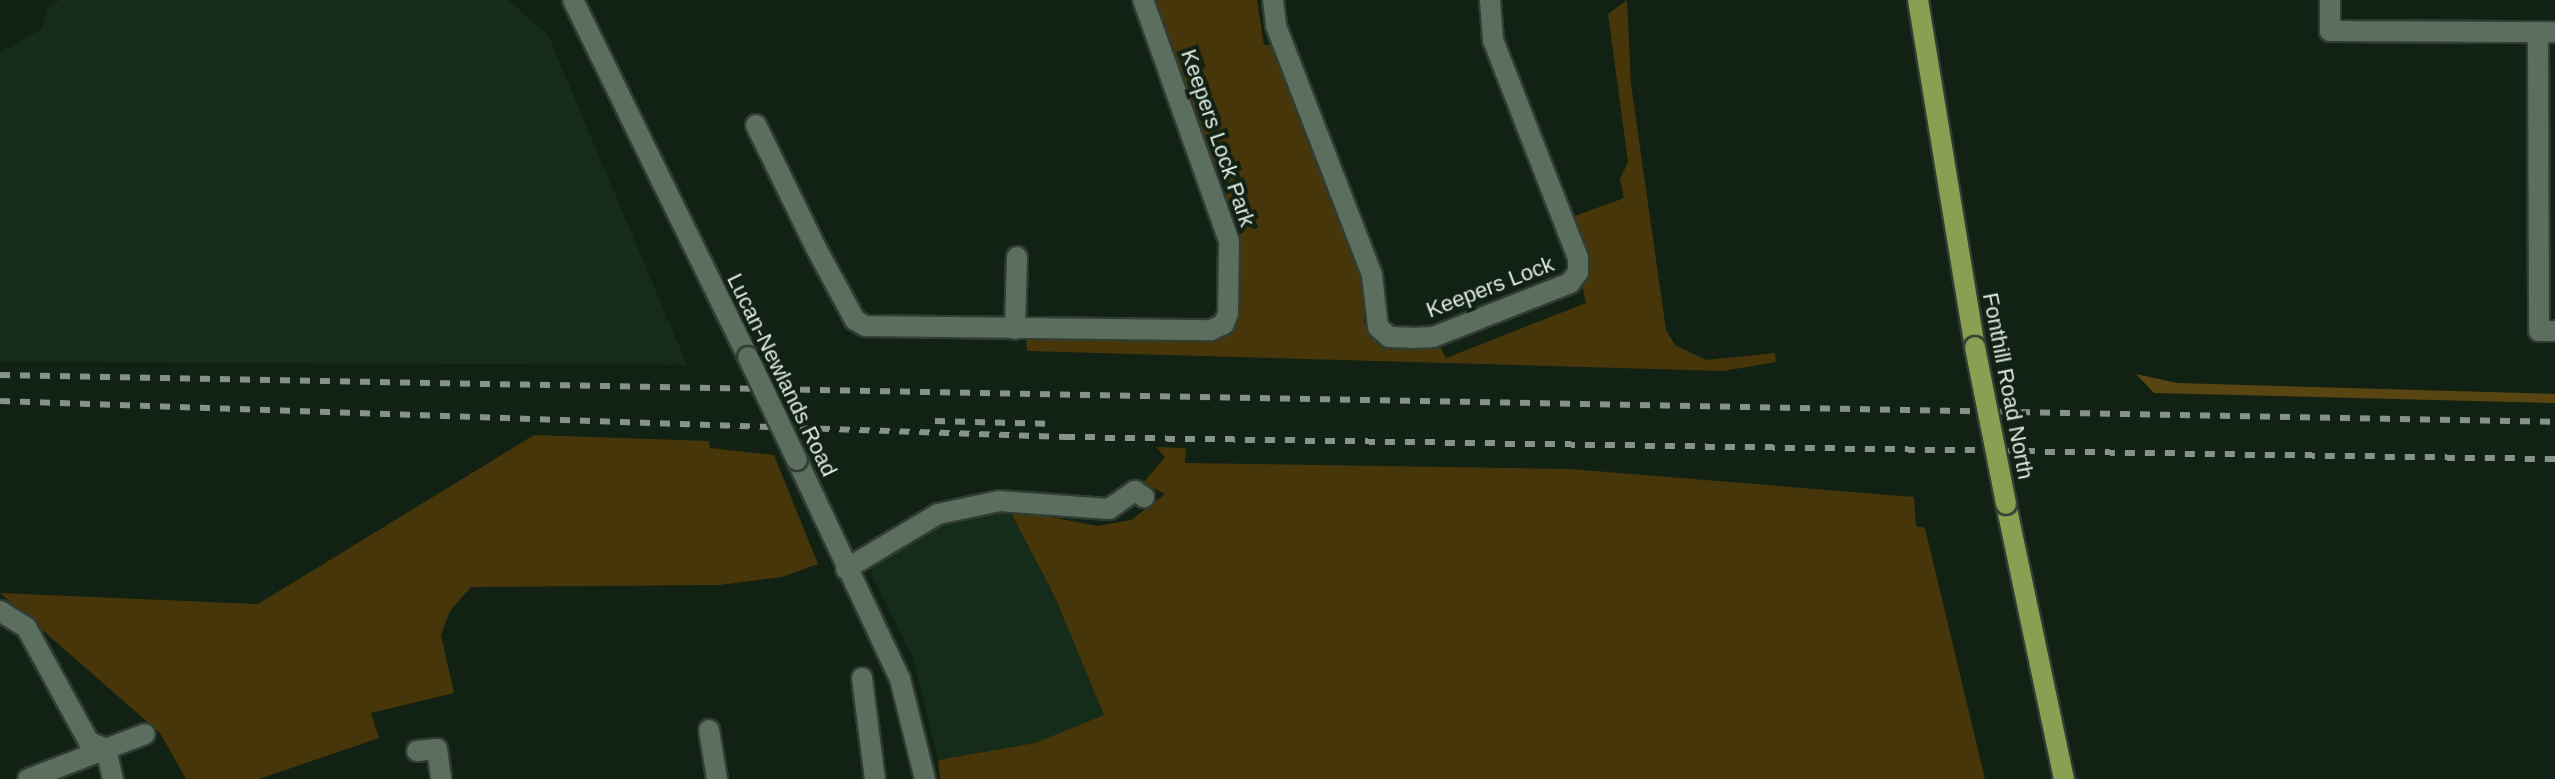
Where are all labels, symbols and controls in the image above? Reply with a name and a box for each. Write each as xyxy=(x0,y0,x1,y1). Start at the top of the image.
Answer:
street label: Keepers Lock Park xyxy=(1175,46,1261,230)
street label: Keepers Lock xyxy=(1422,251,1558,323)
street label: Lucan-Newlands Road xyxy=(721,269,843,481)
street label: Fonthill Road North xyxy=(1977,290,2039,482)

